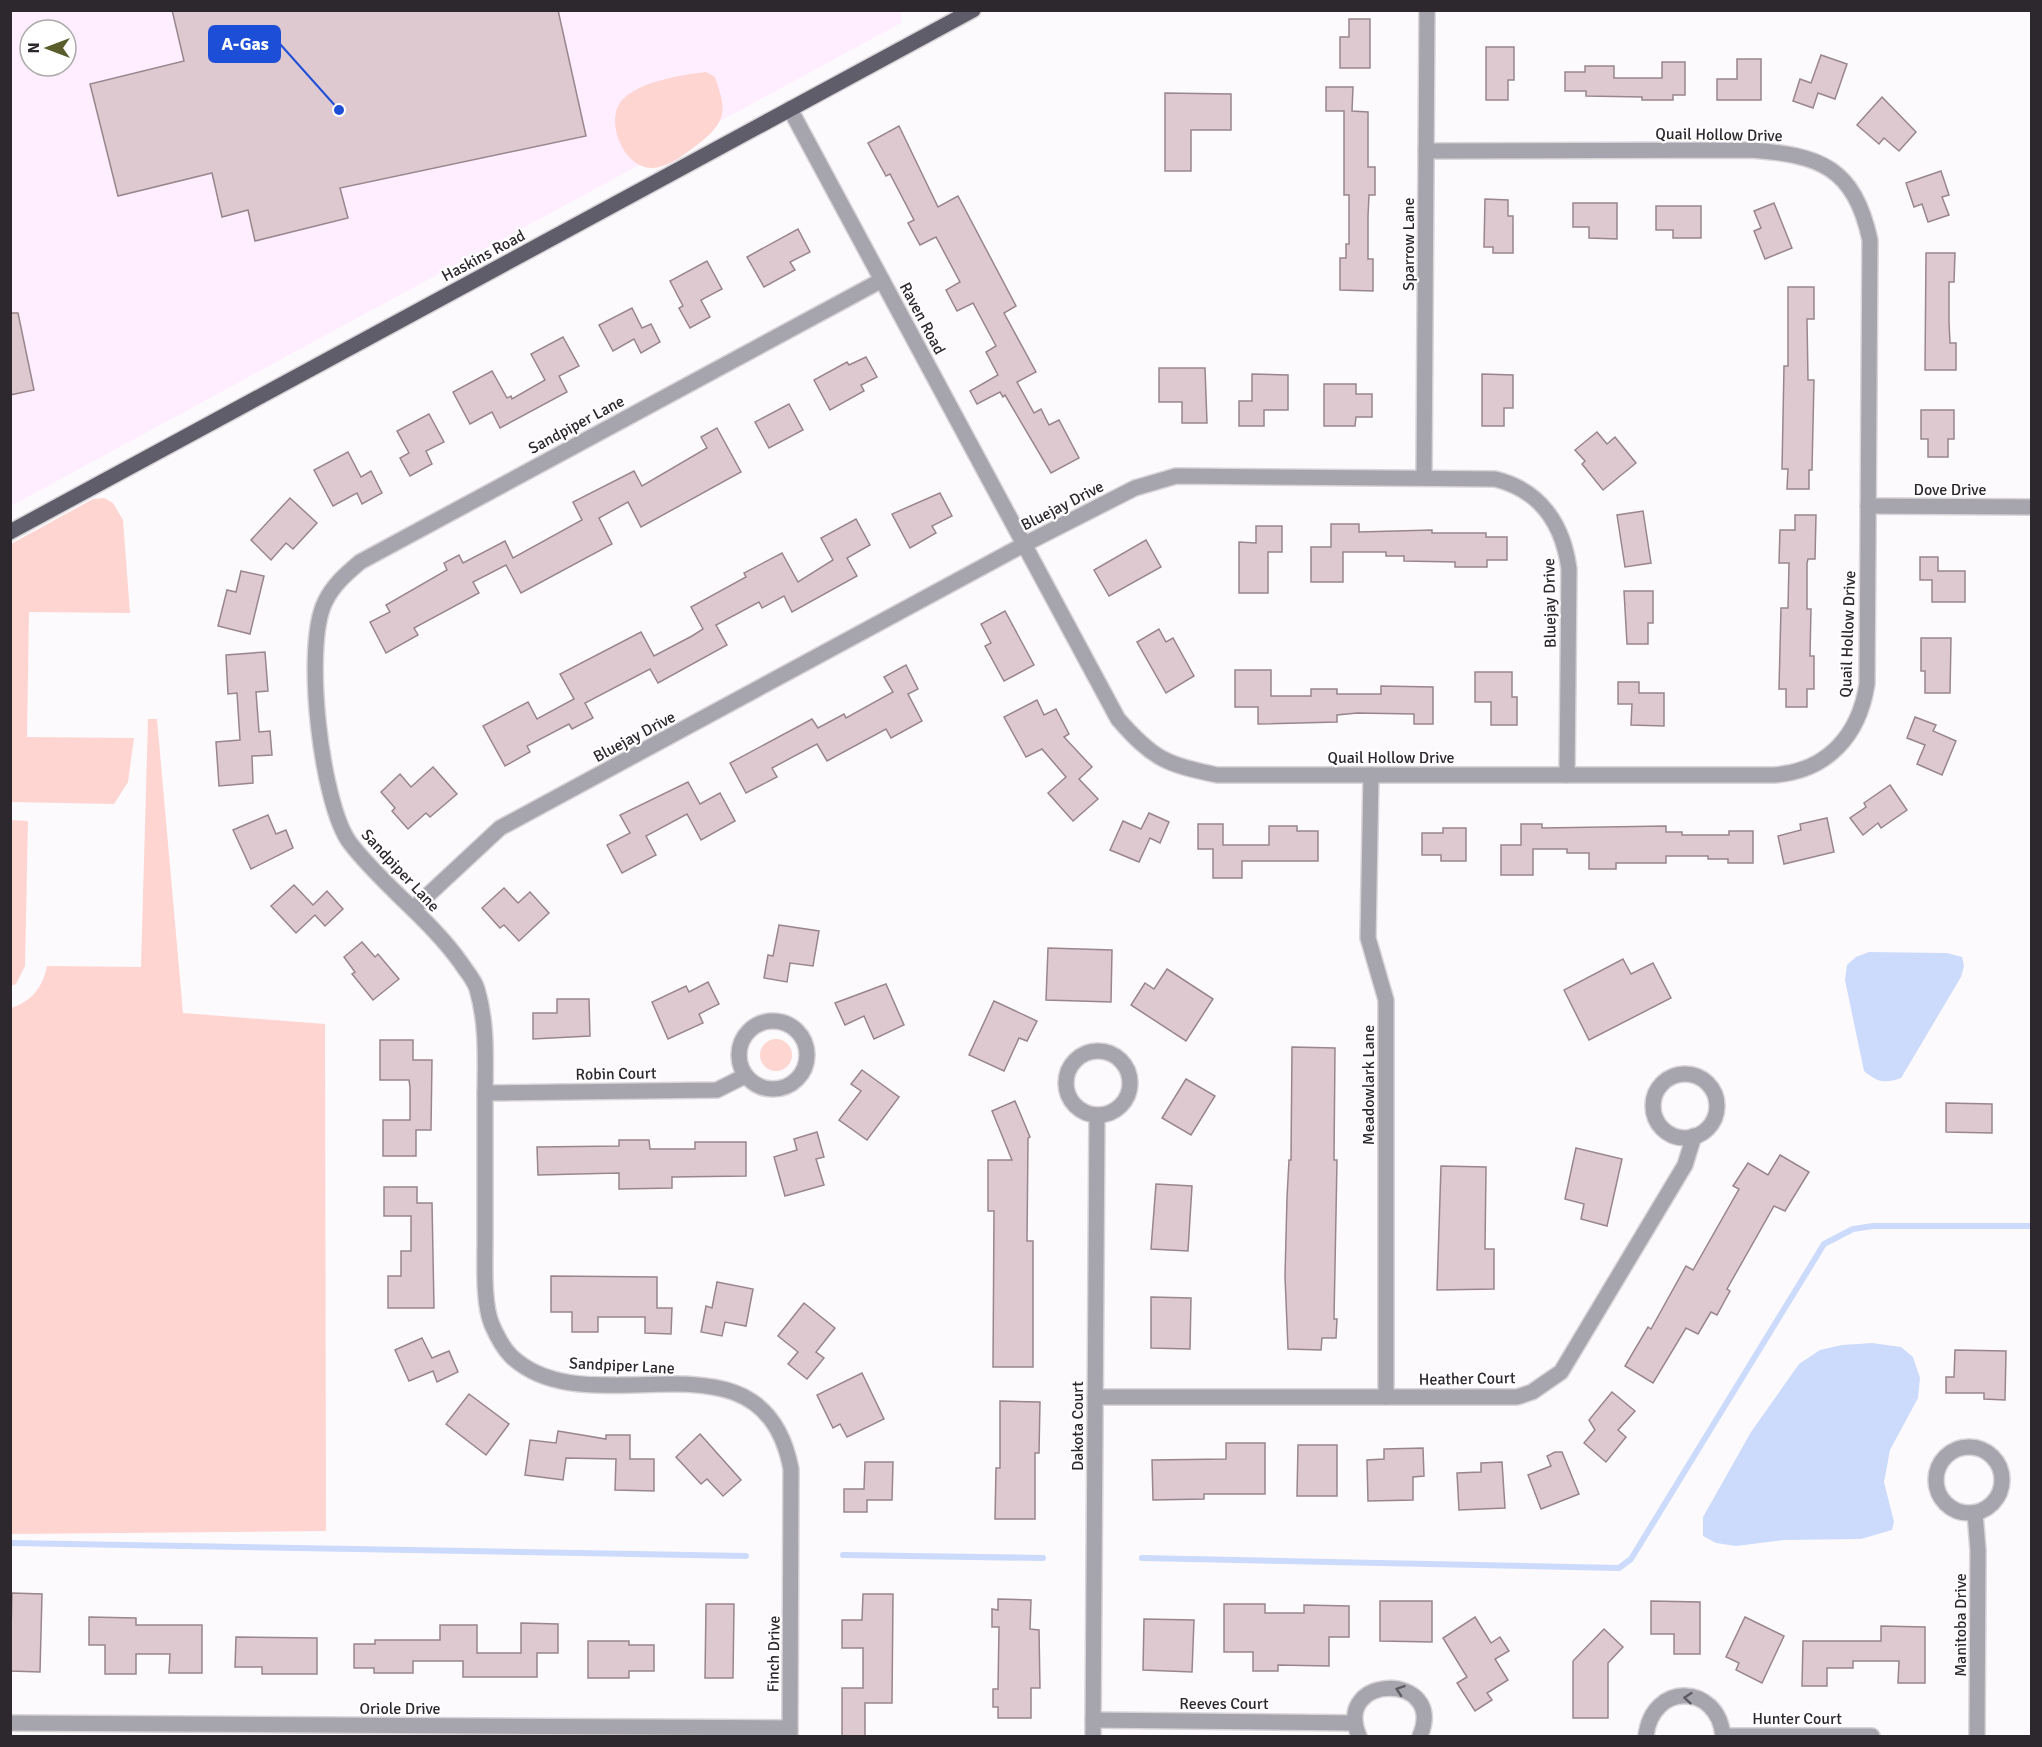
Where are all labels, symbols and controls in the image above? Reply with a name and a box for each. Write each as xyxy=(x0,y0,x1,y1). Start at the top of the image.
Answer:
north arrow xyxy=(18,18,78,78)
callout: A-Gas xyxy=(209,26,280,62)
text: A-Gas xyxy=(221,33,269,55)
text: N xyxy=(24,42,44,54)
street label: Quail Hollow Drive xyxy=(1655,124,1783,146)
street label: Sparrow Lane xyxy=(1399,197,1419,291)
street label: Haskins Road xyxy=(438,226,529,286)
street label: Raven Road xyxy=(895,279,949,358)
street label: Sandpiper Lane xyxy=(525,391,628,459)
street label: Bluejay Drive xyxy=(1018,477,1107,535)
street label: Dove Drive xyxy=(1914,480,1986,500)
street label: Bluejay Drive xyxy=(1539,558,1561,648)
street label: Quail Hollow Drive xyxy=(1836,570,1860,698)
street label: Bluejay Drive xyxy=(590,707,679,767)
street label: Quail Hollow Drive xyxy=(1327,748,1455,768)
street label: Sandpiper Lane xyxy=(357,825,444,916)
street label: Meadowlark Lane xyxy=(1359,1025,1379,1145)
street label: Robin Court xyxy=(575,1063,657,1085)
street label: Sandpiper Lane xyxy=(569,1353,675,1379)
street label: Heather Court xyxy=(1418,1368,1516,1390)
street label: Dakota Court xyxy=(1068,1381,1088,1471)
street label: Manitoba Drive xyxy=(1951,1573,1971,1677)
street label: Finch Drive xyxy=(763,1615,785,1693)
one-way arrow xyxy=(1396,1685,1406,1698)
one-way arrow xyxy=(1683,1692,1693,1705)
street label: Reeves Court xyxy=(1179,1694,1269,1714)
street label: Oriole Drive xyxy=(359,1699,441,1719)
street label: Hunter Court xyxy=(1752,1709,1842,1729)

